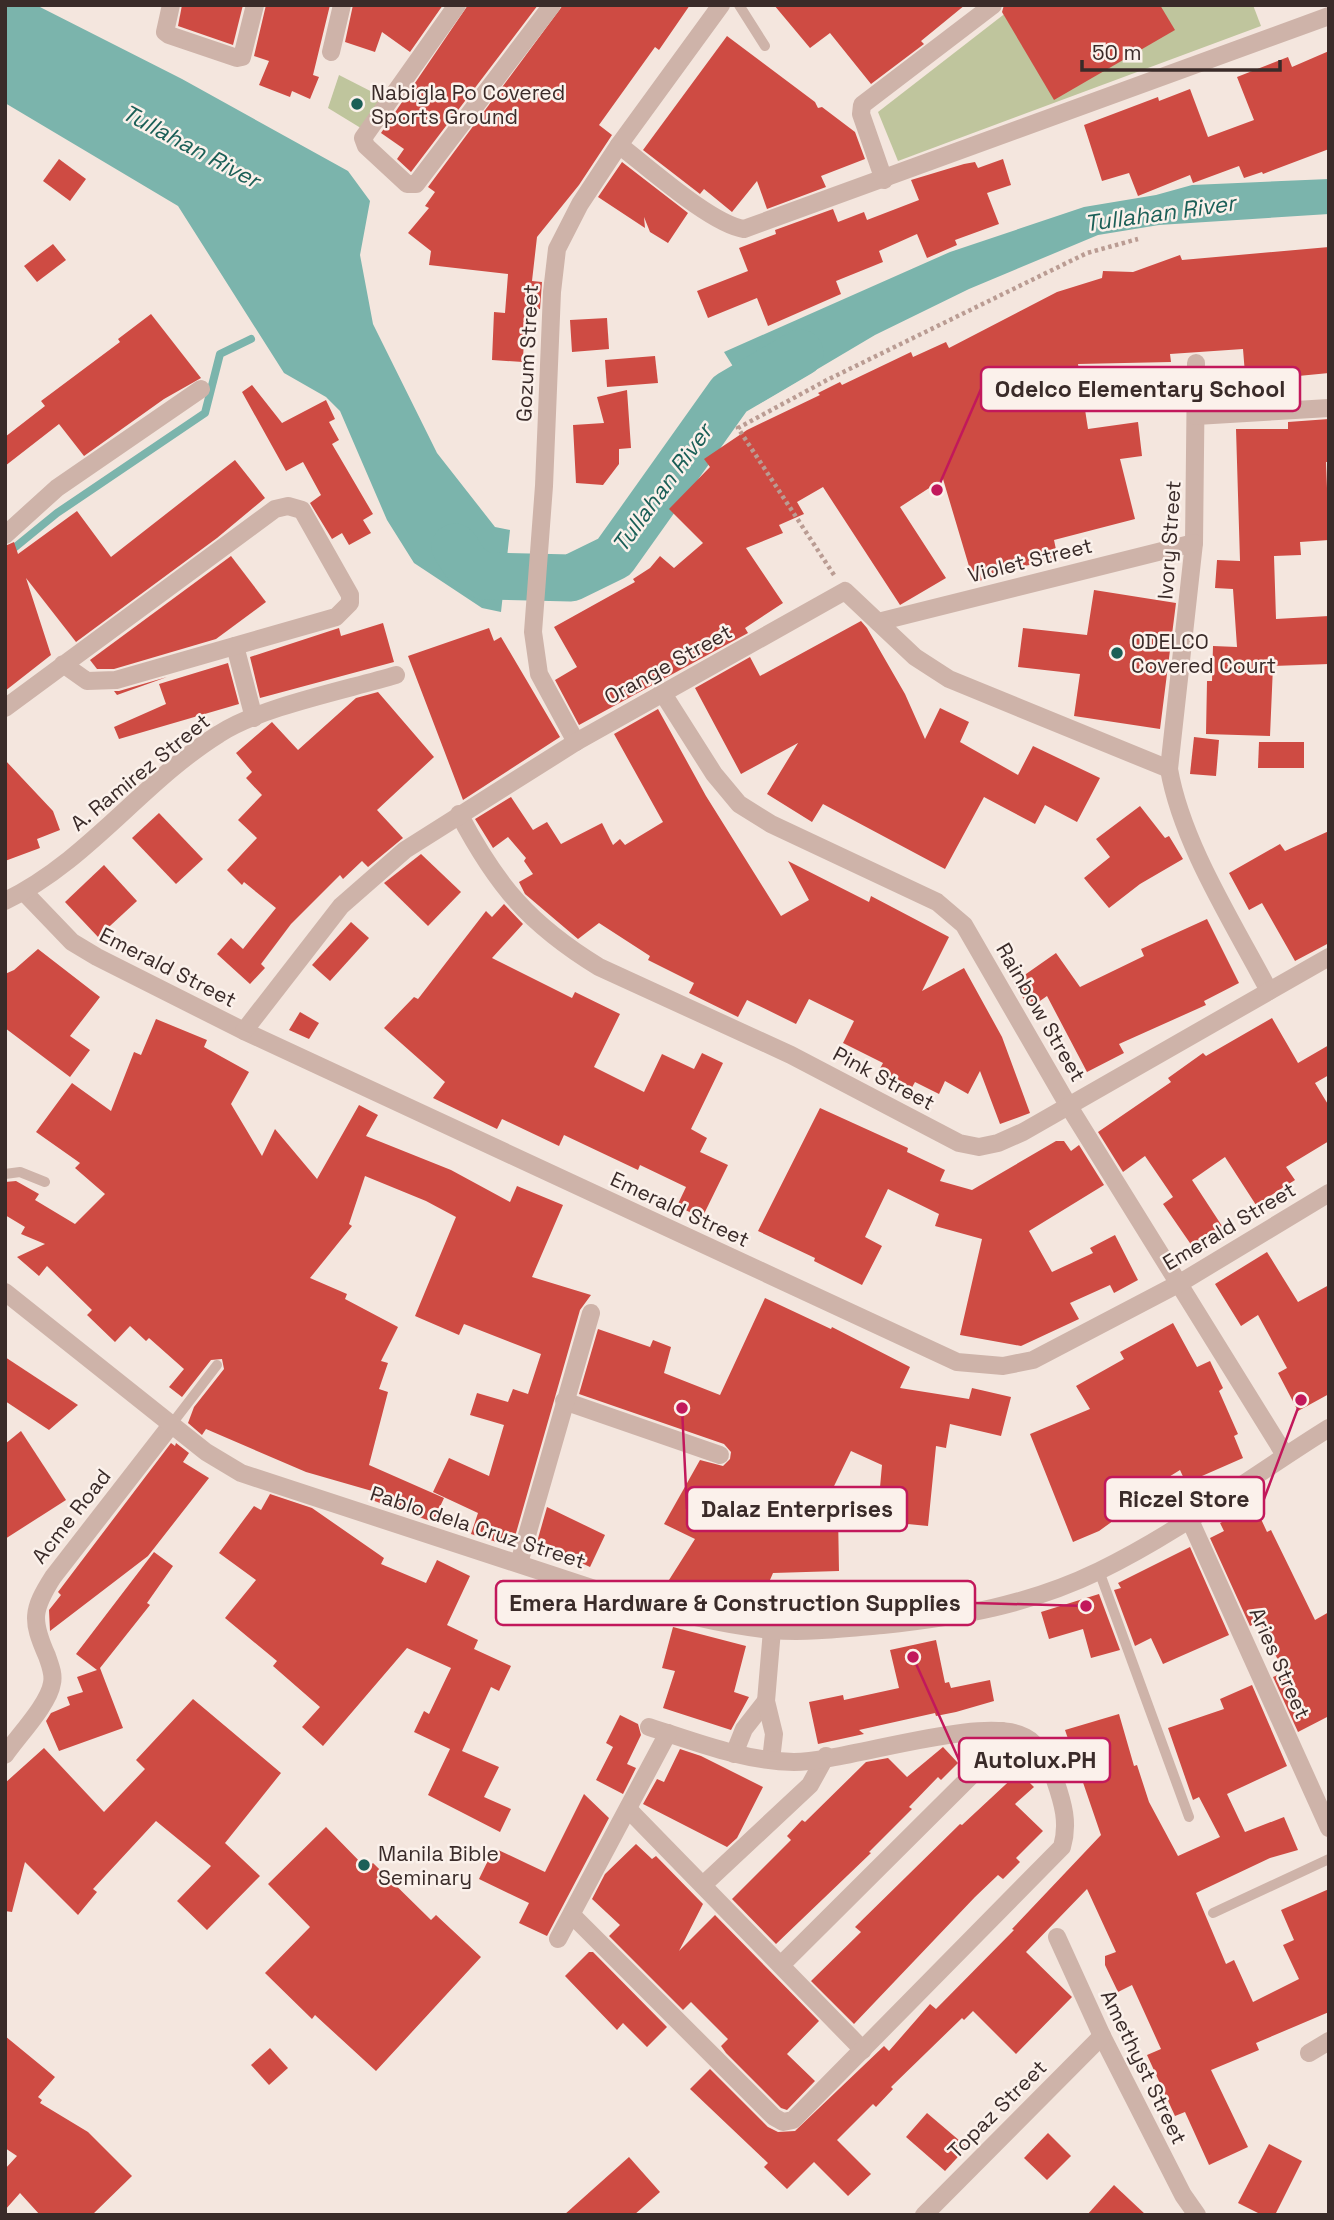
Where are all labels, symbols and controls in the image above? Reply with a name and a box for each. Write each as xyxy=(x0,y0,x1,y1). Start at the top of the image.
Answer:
scale bar xyxy=(1082,28,1280,72)
text: 50 m xyxy=(1092,39,1142,66)
place label: Nabigla Po Covered Sports Ground xyxy=(371,79,565,130)
marker: Nabigla Po Covered Sports Ground xyxy=(349,96,365,112)
water label: Tullahan River xyxy=(117,97,267,196)
water label: Tullahan River xyxy=(1083,187,1240,238)
street label: Gozum Street xyxy=(510,283,544,423)
callout: Odelco Elementary School xyxy=(981,367,1300,411)
text: Odelco Elementary School xyxy=(995,374,1285,404)
water label: Tullahan River xyxy=(605,416,720,558)
street label: Ivory Street xyxy=(1151,480,1187,600)
street label: Violet Street xyxy=(965,531,1095,589)
street label: Orange Street xyxy=(599,618,737,710)
place label: ODELCO Covered Court xyxy=(1131,628,1276,679)
marker: ODELCO Covered Court xyxy=(1109,645,1125,661)
street label: A. Ramirez Street xyxy=(65,707,215,837)
street label: Emerald Street xyxy=(95,921,241,1013)
street label: Rainbow Street xyxy=(990,938,1092,1086)
street label: Pink Street xyxy=(828,1040,940,1116)
street label: Emerald Street xyxy=(606,1165,754,1253)
street label: Emerald Street xyxy=(1158,1176,1300,1276)
street label: Acme Road xyxy=(26,1463,116,1569)
callout: Riczel Store xyxy=(1105,1477,1264,1521)
street label: Pablo dela Cruz Street xyxy=(367,1479,589,1575)
text: Riczel Store xyxy=(1119,1484,1249,1514)
callout: Dalaz Enterprises xyxy=(687,1487,907,1531)
text: Dalaz Enterprises xyxy=(701,1494,893,1524)
callout: Emera Hardware & Construction Supplies xyxy=(496,1581,975,1625)
text: Emera Hardware & Construction Supplies xyxy=(509,1588,961,1618)
street label: Aries Street xyxy=(1243,1603,1317,1723)
callout: Autolux.PH xyxy=(959,1738,1110,1782)
text: Autolux.PH xyxy=(974,1745,1096,1775)
place label: Manila Bible Seminary xyxy=(378,1840,499,1891)
marker: Manila Bible Seminary xyxy=(356,1857,372,1873)
street label: Amethyst Street xyxy=(1095,1985,1193,2149)
street label: Topaz Street xyxy=(942,2054,1052,2164)

